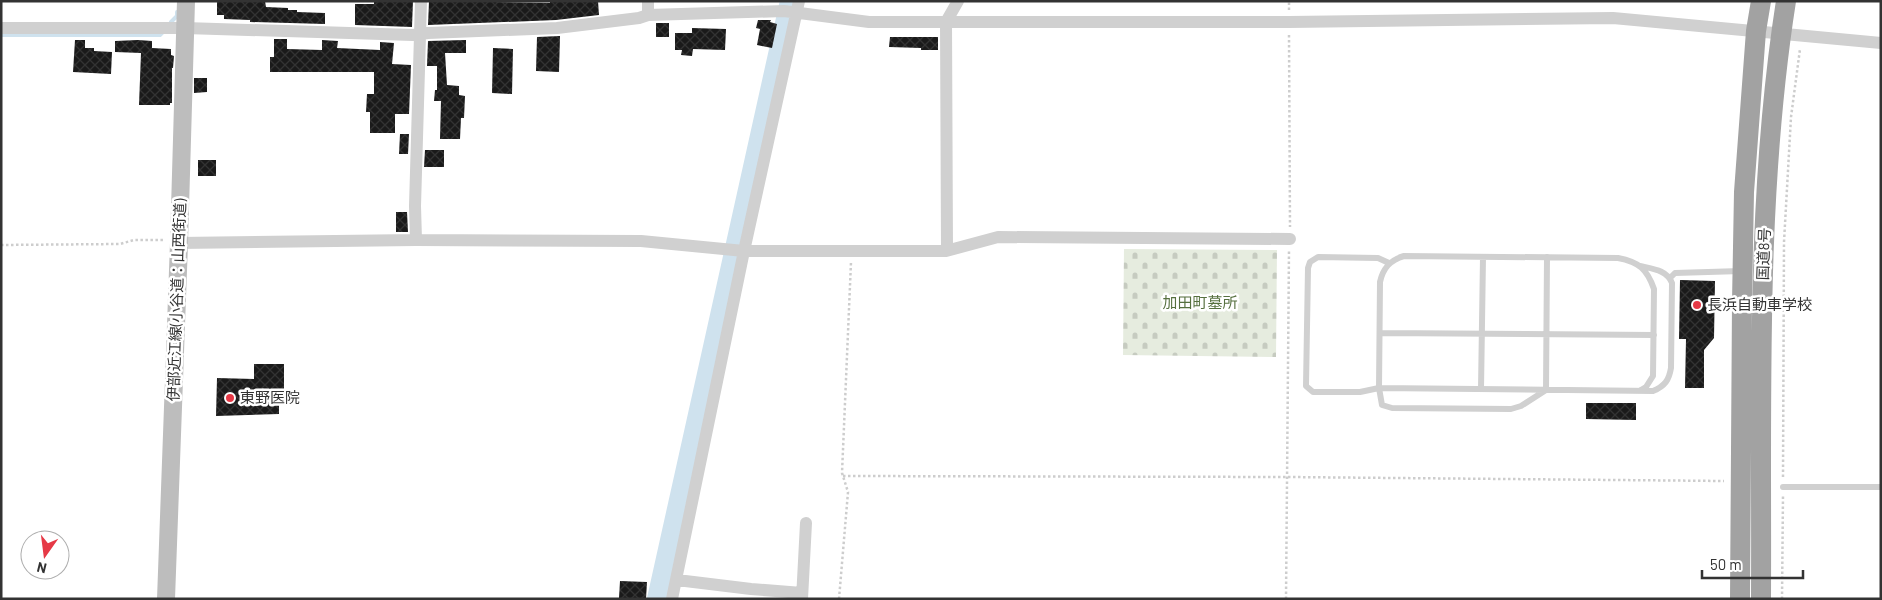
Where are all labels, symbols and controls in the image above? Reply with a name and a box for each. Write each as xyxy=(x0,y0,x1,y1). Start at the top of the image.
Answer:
street label: 伊部近江線(小谷道：山西街道) xyxy=(163,198,189,402)
street label: 国道8号 xyxy=(1753,227,1773,281)
park label: 加田町墓所 xyxy=(1162,293,1238,311)
place label: 長浜自動車学校 xyxy=(1707,295,1812,313)
marker: 長浜自動車学校 xyxy=(1691,299,1703,311)
place label: 東野医院 xyxy=(240,388,300,406)
marker: 東野医院 xyxy=(224,392,236,404)
north arrow xyxy=(20,530,70,580)
scale bar xyxy=(1702,548,1803,580)
text: 50 m xyxy=(1710,555,1742,573)
text: N xyxy=(35,559,48,577)

